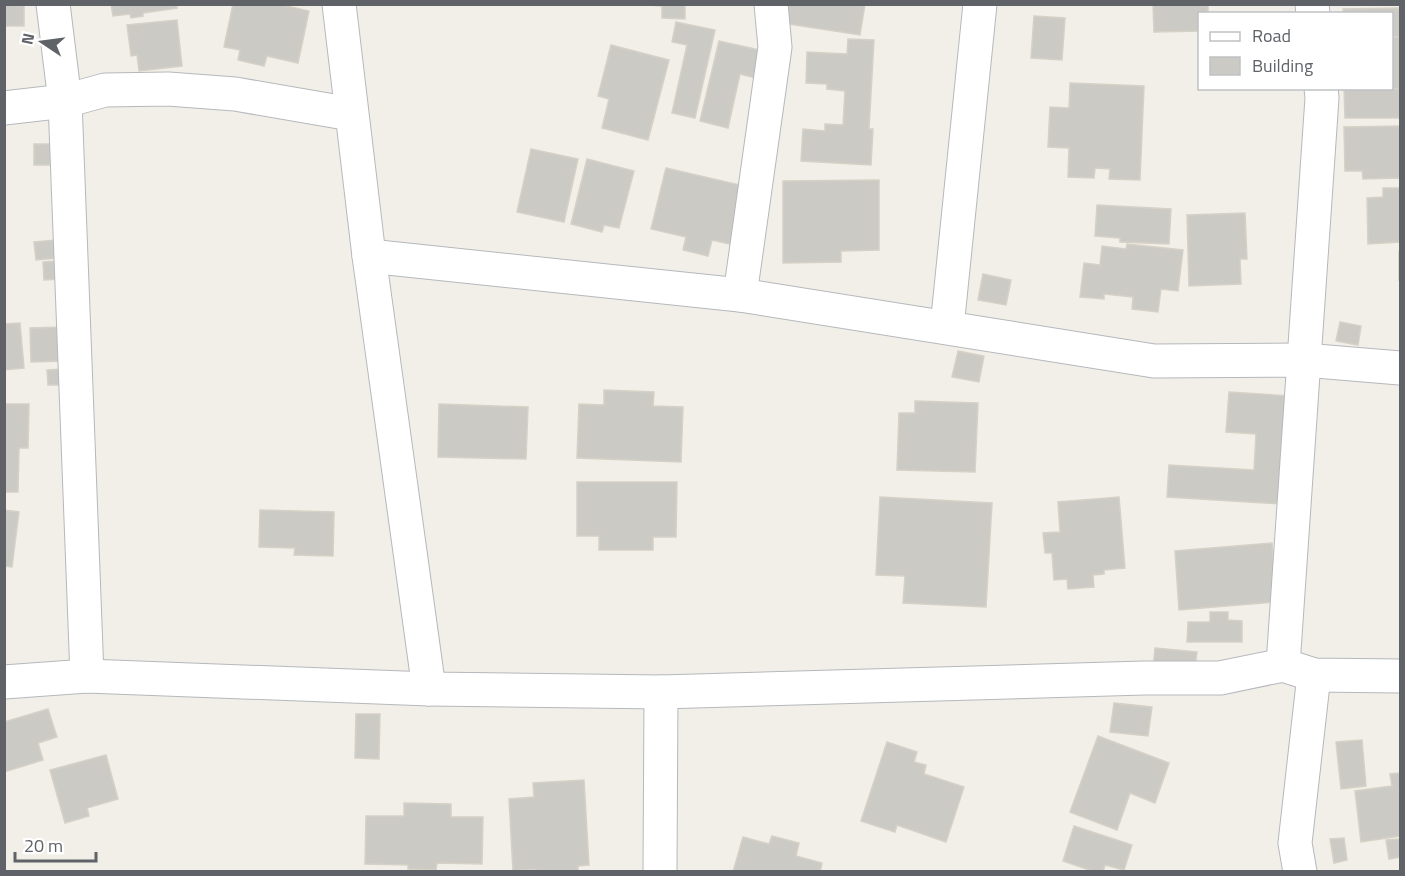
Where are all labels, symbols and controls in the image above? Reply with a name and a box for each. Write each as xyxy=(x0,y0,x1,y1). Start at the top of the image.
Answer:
north arrow xyxy=(12,12,72,72)
legend xyxy=(1198,12,1393,90)
text: Road xyxy=(1252,22,1291,49)
text: N xyxy=(14,31,40,47)
text: Building xyxy=(1252,52,1313,79)
scale bar xyxy=(15,825,96,863)
text: 20 m xyxy=(24,832,63,859)

